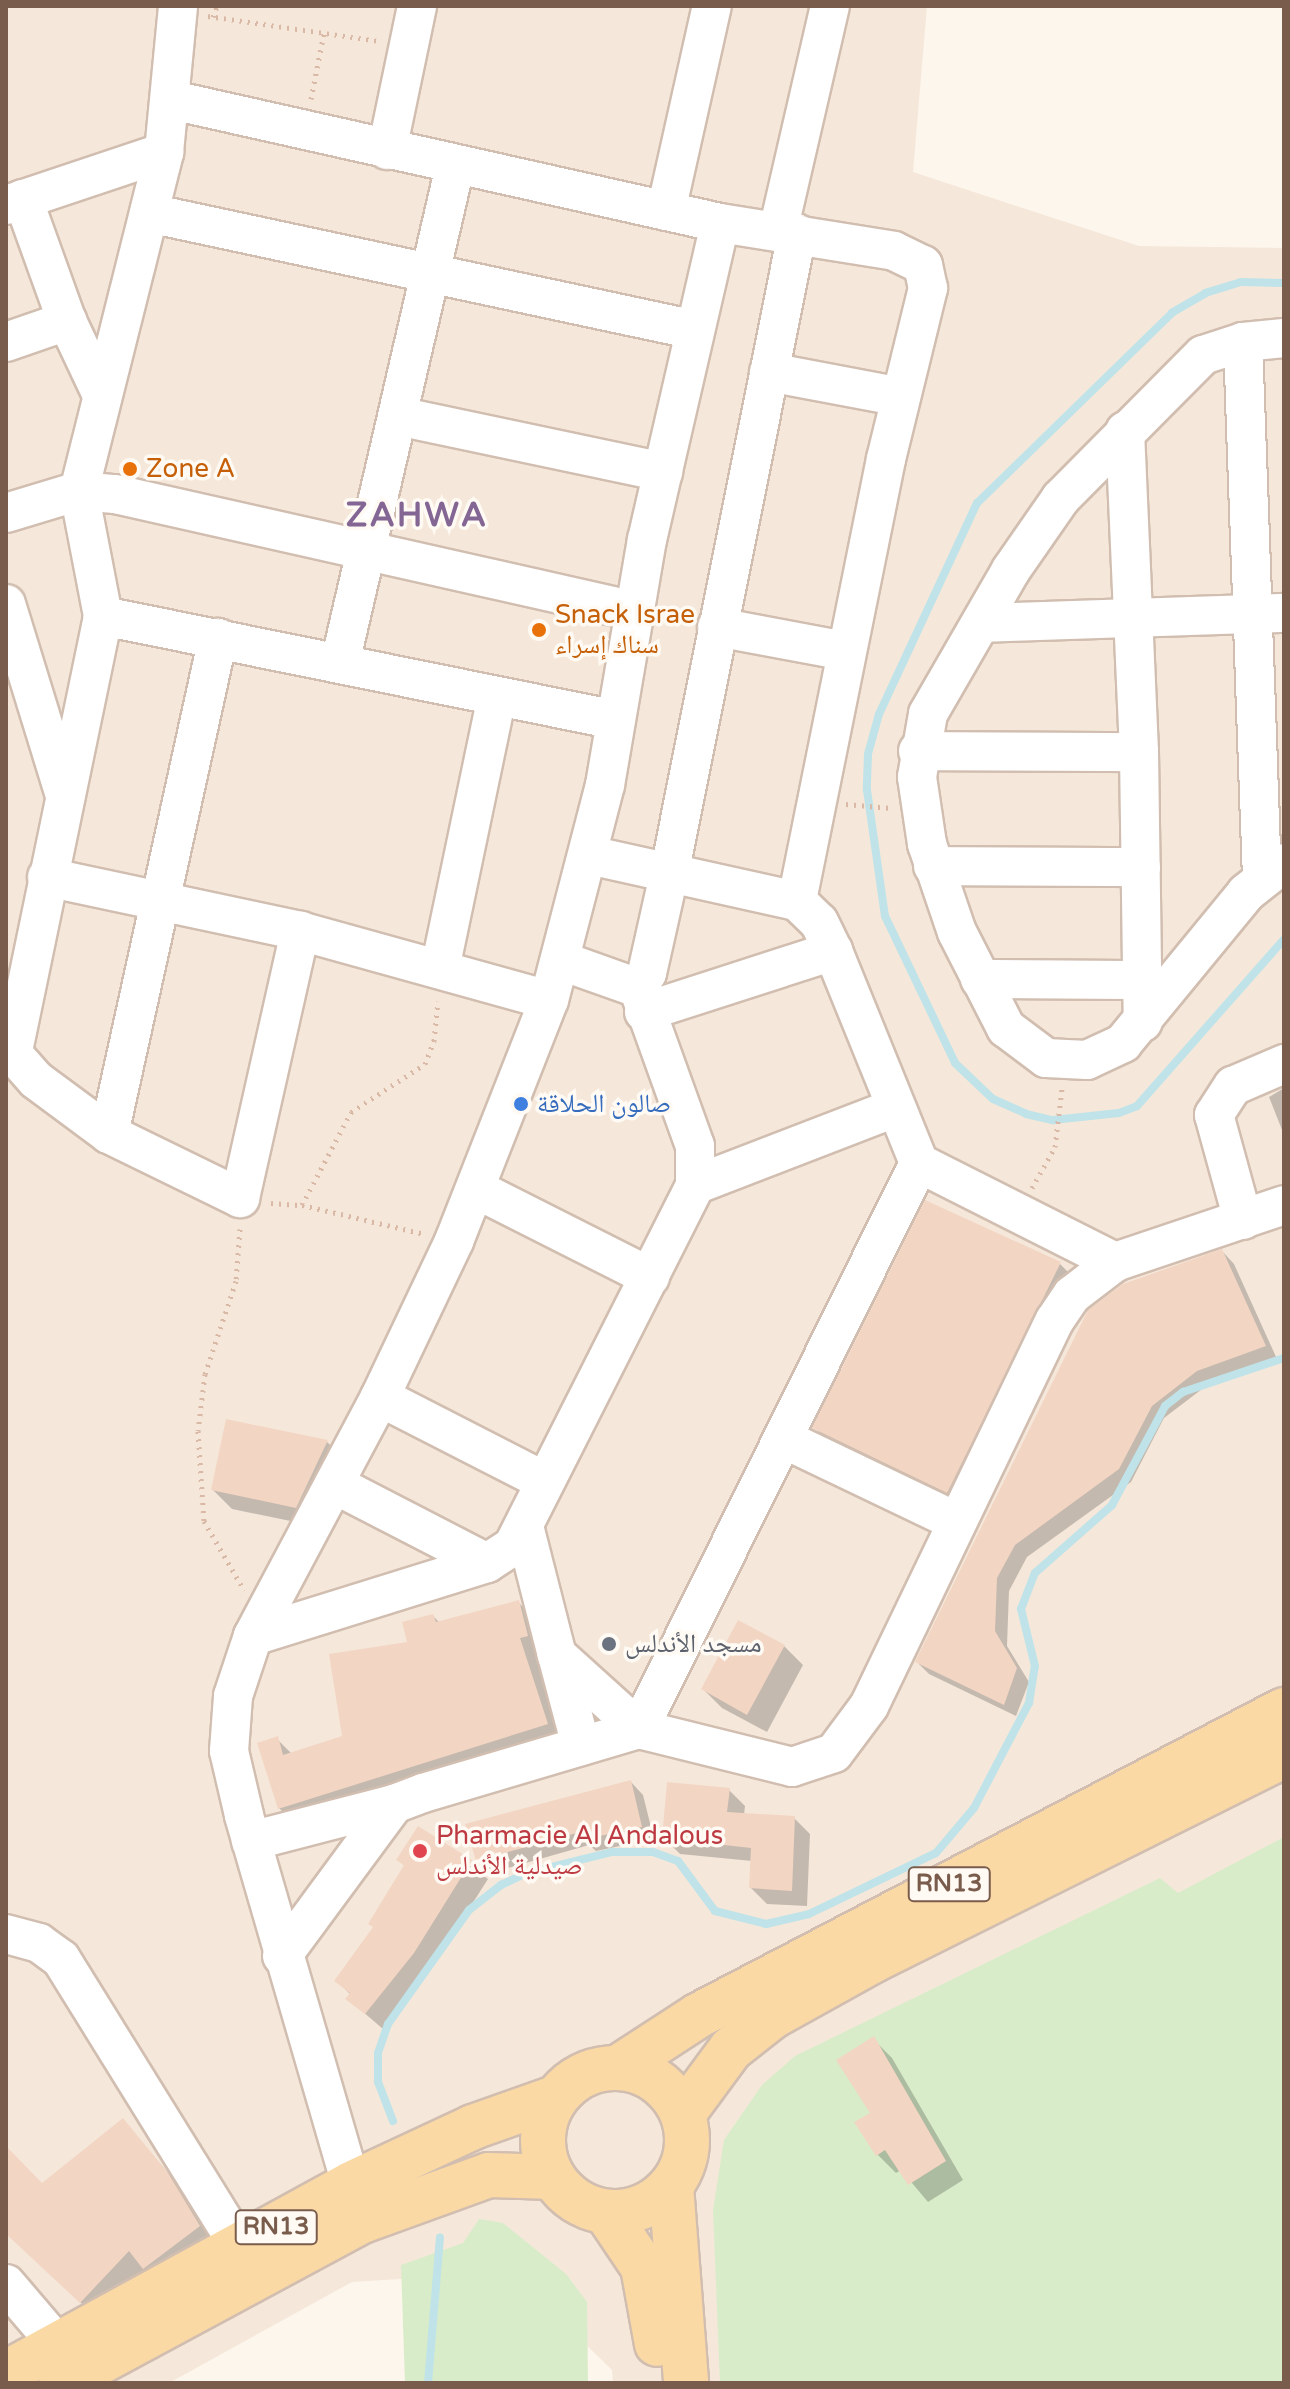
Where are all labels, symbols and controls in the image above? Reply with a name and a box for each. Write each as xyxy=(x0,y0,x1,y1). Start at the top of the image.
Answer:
place label: Zone A xyxy=(146,453,235,485)
marker: Zone A xyxy=(121,460,139,478)
district label: ZAHWA xyxy=(346,496,488,536)
place label: Snack Israe سناك إسراء xyxy=(555,599,695,660)
marker: Snack Israe سناك إسراء xyxy=(530,621,548,639)
place label: صالون الحلاقة xyxy=(537,1088,671,1120)
marker: صالون الحلاقة xyxy=(512,1095,530,1113)
place label: مسجد الأندلس xyxy=(625,1628,762,1660)
marker: مسجد الأندلس xyxy=(600,1635,618,1653)
place label: Pharmacie Al Andalous صيدلية الأندلس xyxy=(436,1820,723,1882)
marker: Pharmacie Al Andalous صيدلية الأندلس xyxy=(411,1842,429,1860)
road number: RN13 xyxy=(907,1864,991,1904)
road number: RN13 xyxy=(234,2207,318,2247)

